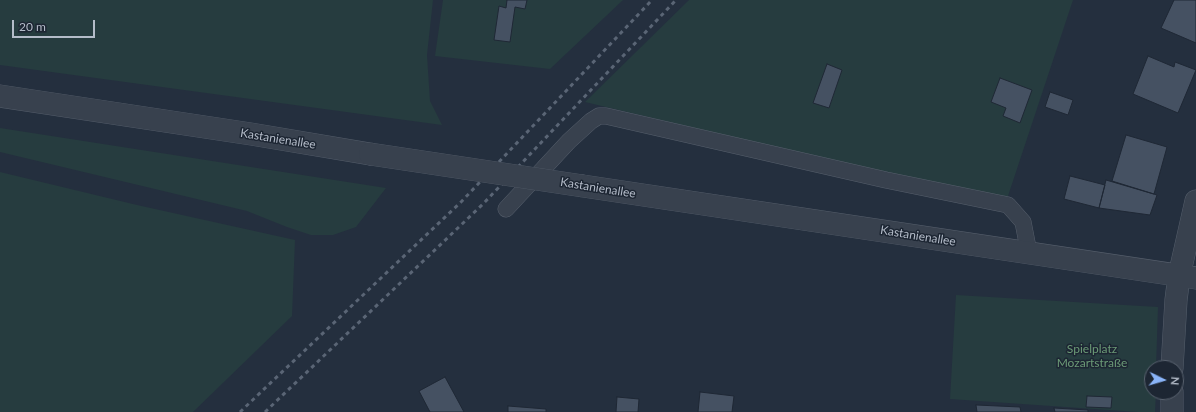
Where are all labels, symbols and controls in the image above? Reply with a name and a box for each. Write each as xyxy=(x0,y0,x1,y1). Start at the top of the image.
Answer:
scale bar xyxy=(14,12,97,38)
text: 20 m xyxy=(19,19,46,34)
street label: Kastanienallee xyxy=(239,126,317,152)
street label: Kastanienallee xyxy=(559,175,637,201)
street label: Kastanienallee xyxy=(879,223,957,249)
park label: Spielplatz Mozartstraße xyxy=(1057,342,1127,370)
north arrow xyxy=(1144,360,1184,400)
text: N xyxy=(1169,376,1182,386)

